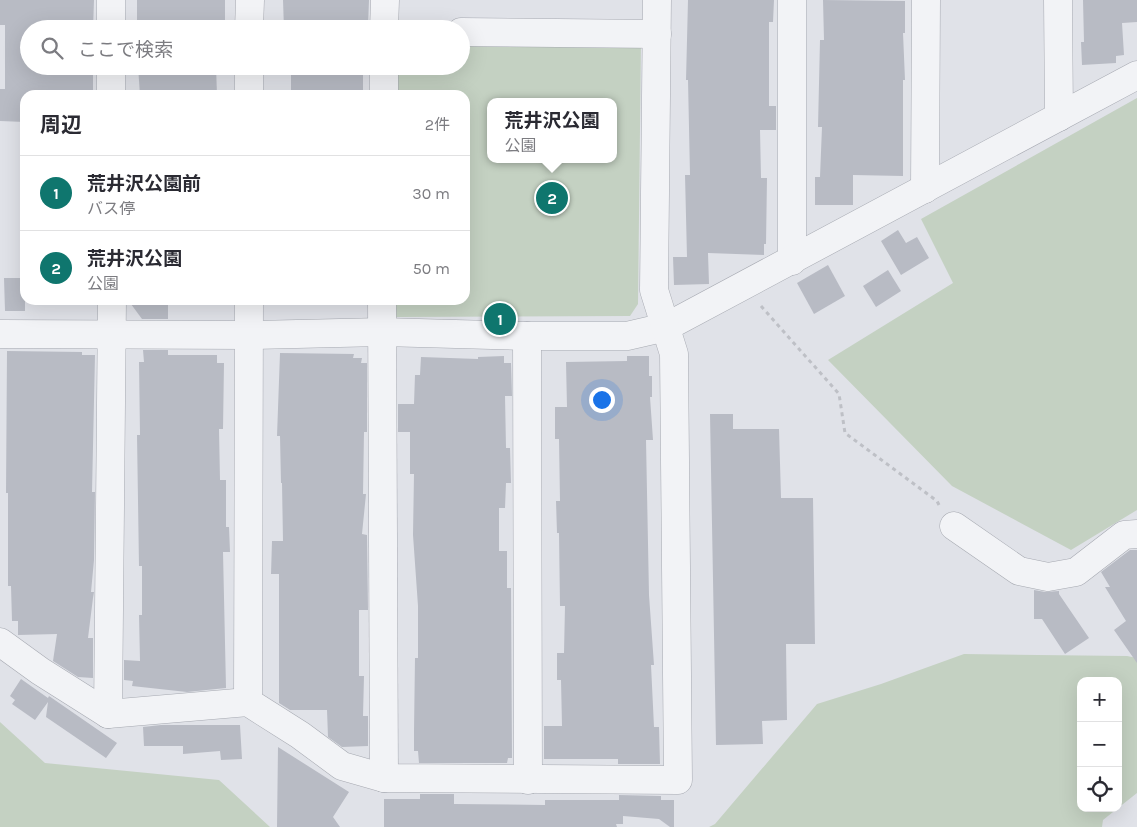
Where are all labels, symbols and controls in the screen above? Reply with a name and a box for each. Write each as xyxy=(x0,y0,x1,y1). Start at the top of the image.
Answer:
search box xyxy=(20,20,470,75)
icon: search xyxy=(38,34,66,62)
text: ここで検索 xyxy=(78,39,173,61)
popup xyxy=(487,98,617,163)
text: 荒井沢公園 xyxy=(504,110,600,132)
text: 周辺 xyxy=(40,113,82,137)
text: 2件 xyxy=(425,115,450,134)
text: 公園 xyxy=(504,136,537,155)
text: 荒井沢公園前 xyxy=(87,173,201,195)
pin: 2 xyxy=(536,179,568,217)
text: 1 xyxy=(53,184,59,203)
text: 30 m xyxy=(412,184,450,203)
text: バス停 xyxy=(87,199,135,218)
text: 荒井沢公園 xyxy=(87,248,182,270)
text: 2 xyxy=(51,259,61,278)
text: 50 m xyxy=(413,259,450,278)
text: 公園 xyxy=(87,274,119,293)
pin: 1 xyxy=(484,300,516,338)
your location xyxy=(589,387,615,413)
map controls xyxy=(1077,677,1122,812)
button: + xyxy=(1077,677,1122,722)
button: − xyxy=(1077,722,1122,767)
button: locate xyxy=(1077,767,1122,812)

